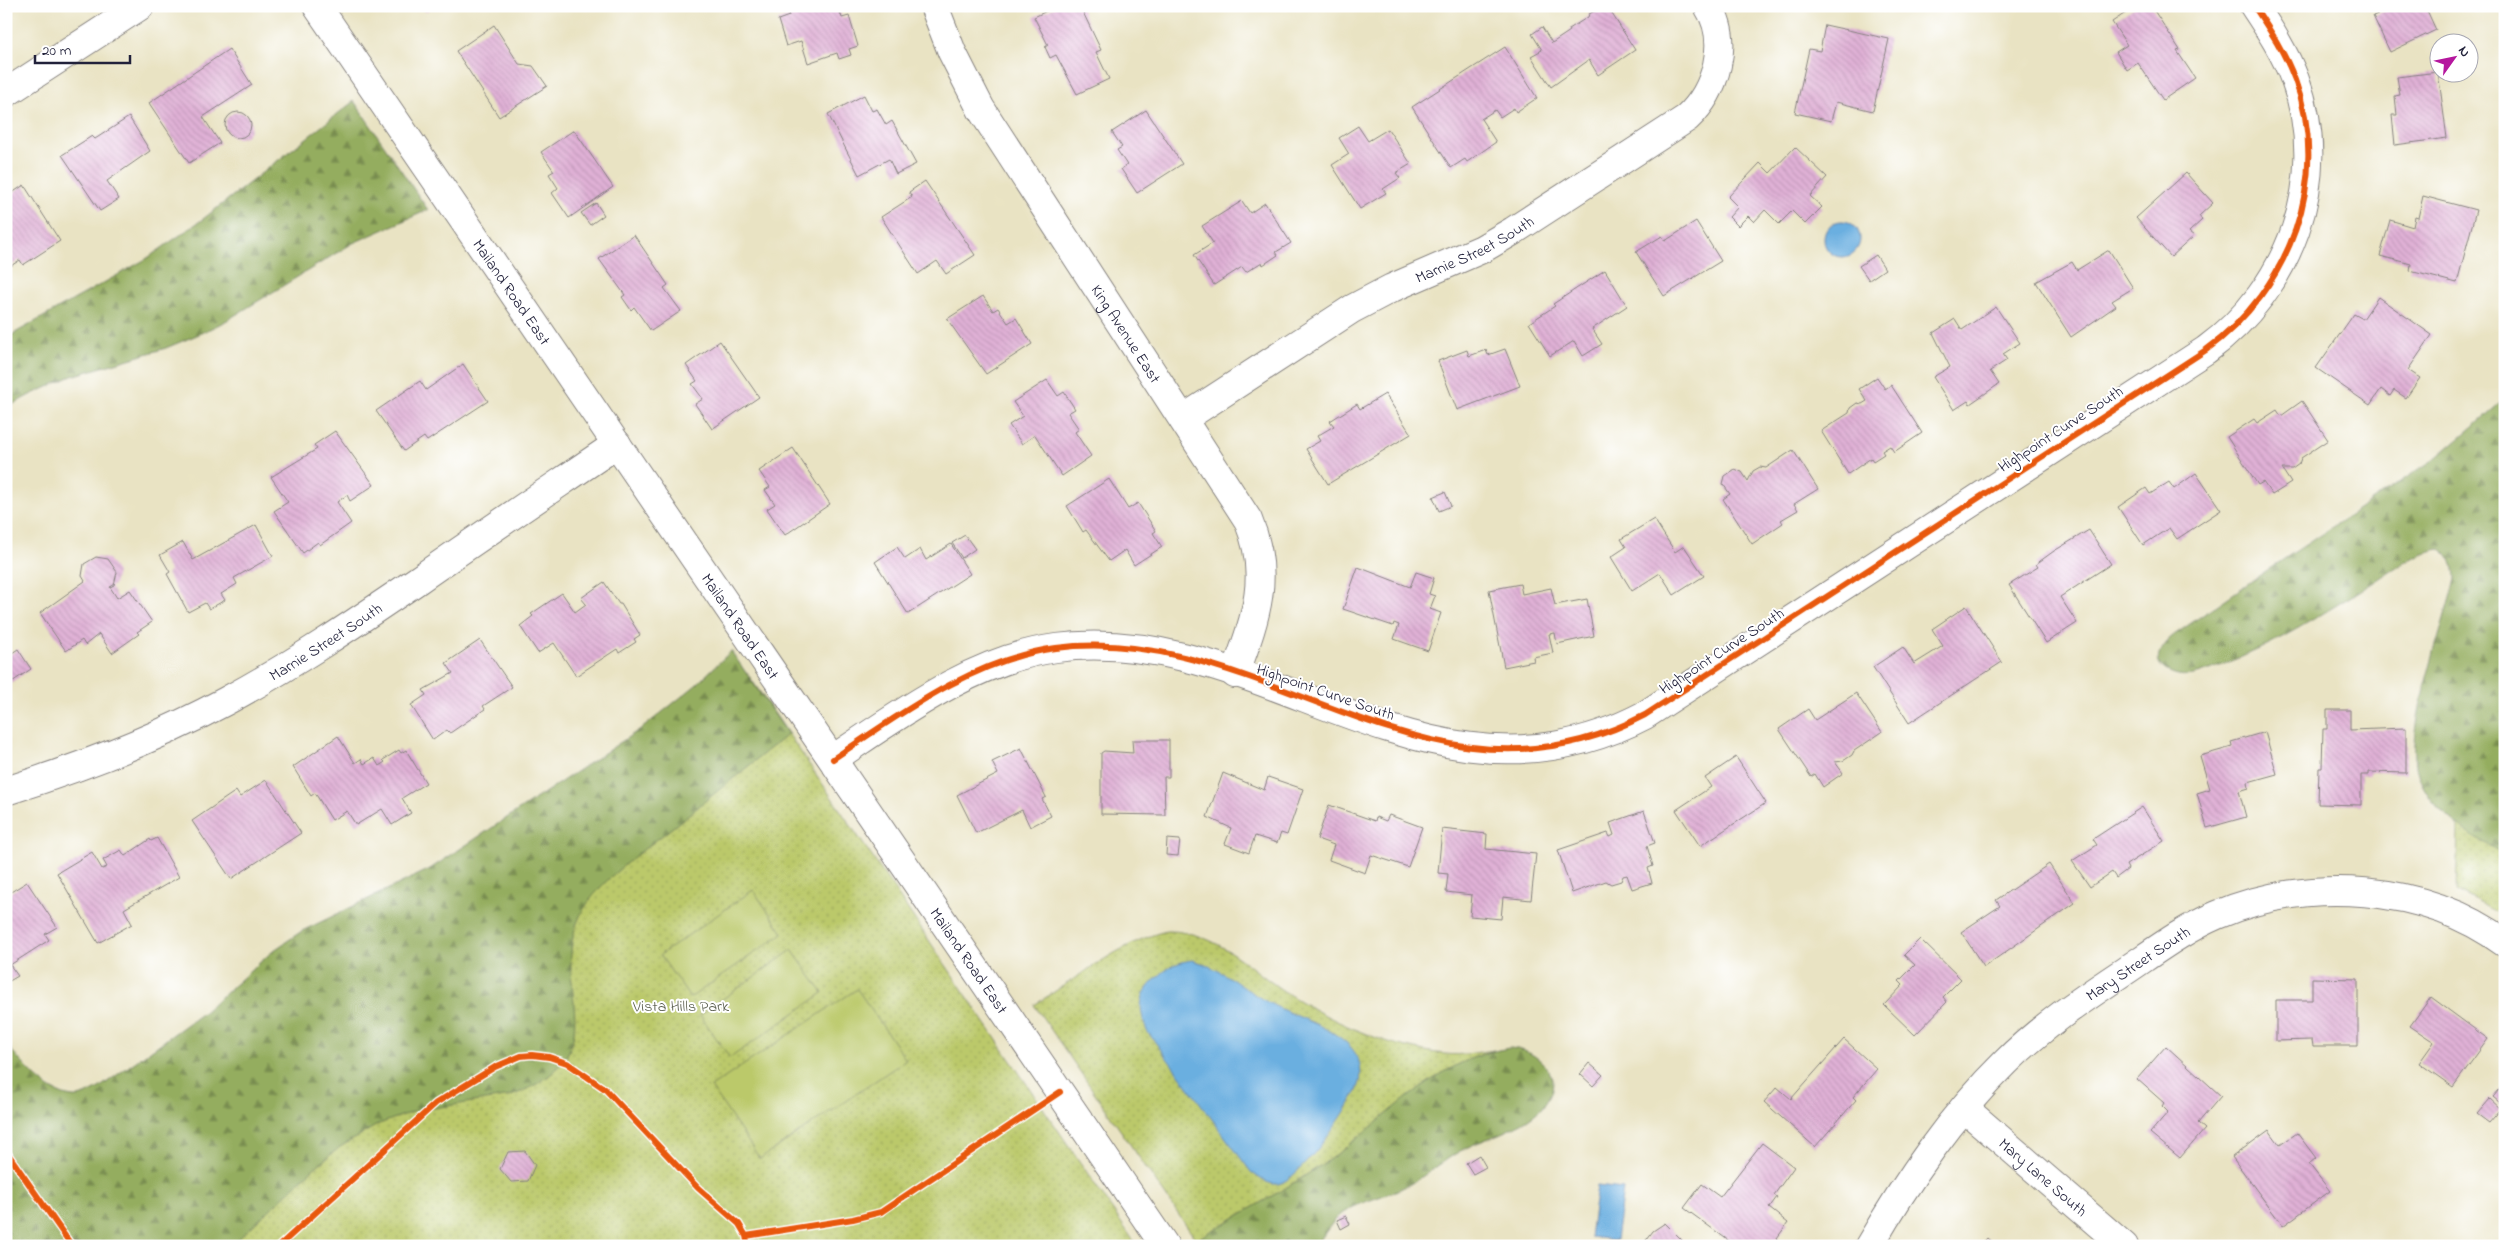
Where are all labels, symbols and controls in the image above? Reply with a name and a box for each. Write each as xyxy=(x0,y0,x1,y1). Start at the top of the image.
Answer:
scale bar xyxy=(35,32,130,64)
north arrow xyxy=(2428,32,2478,82)
text: 20 m xyxy=(42,40,72,62)
text: N xyxy=(2452,42,2475,61)
street label: Marnie Street South xyxy=(1412,210,1539,291)
street label: Mailand Road East xyxy=(466,235,556,351)
street label: King Avenue East xyxy=(1084,280,1166,389)
street label: Highpoint Curve South xyxy=(1994,380,2128,479)
street label: Mailand Road East xyxy=(694,569,785,686)
street label: Marnie Street South xyxy=(265,598,388,688)
street label: Highpoint Curve South xyxy=(1655,602,1789,701)
street label: Highpoint Curve South xyxy=(1253,658,1398,728)
street label: Mailand Road East xyxy=(923,903,1013,1020)
street label: Mary Street South xyxy=(2081,921,2195,1008)
park label: Vista Hills Park xyxy=(632,995,730,1019)
street label: Mary Lane South xyxy=(1992,1133,2092,1223)

